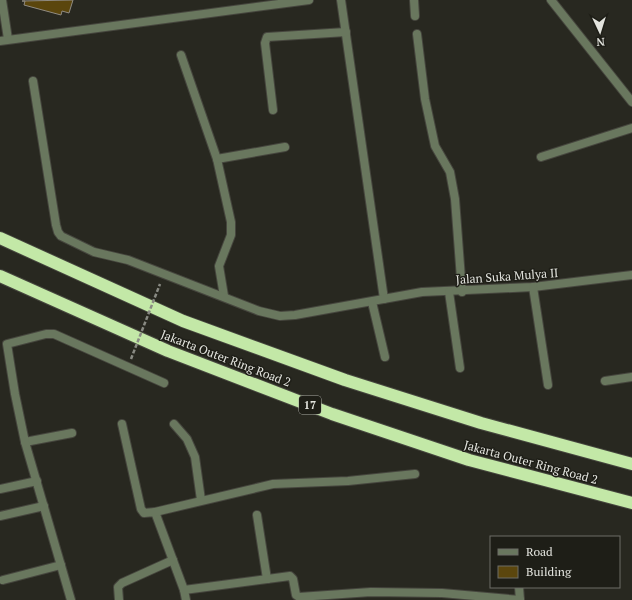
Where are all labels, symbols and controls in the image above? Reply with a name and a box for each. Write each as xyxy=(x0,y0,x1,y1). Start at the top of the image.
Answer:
north arrow xyxy=(580,12,620,52)
text: N xyxy=(595,35,605,49)
street label: Jalan Suka Mulya II xyxy=(455,265,559,287)
street label: Jakarta Outer Ring Road 2 xyxy=(159,326,293,390)
road number: 17 xyxy=(299,396,321,414)
street label: Jakarta Outer Ring Road 2 xyxy=(462,437,600,487)
legend xyxy=(490,536,620,588)
text: Road xyxy=(526,544,553,559)
text: Building xyxy=(526,564,572,579)

